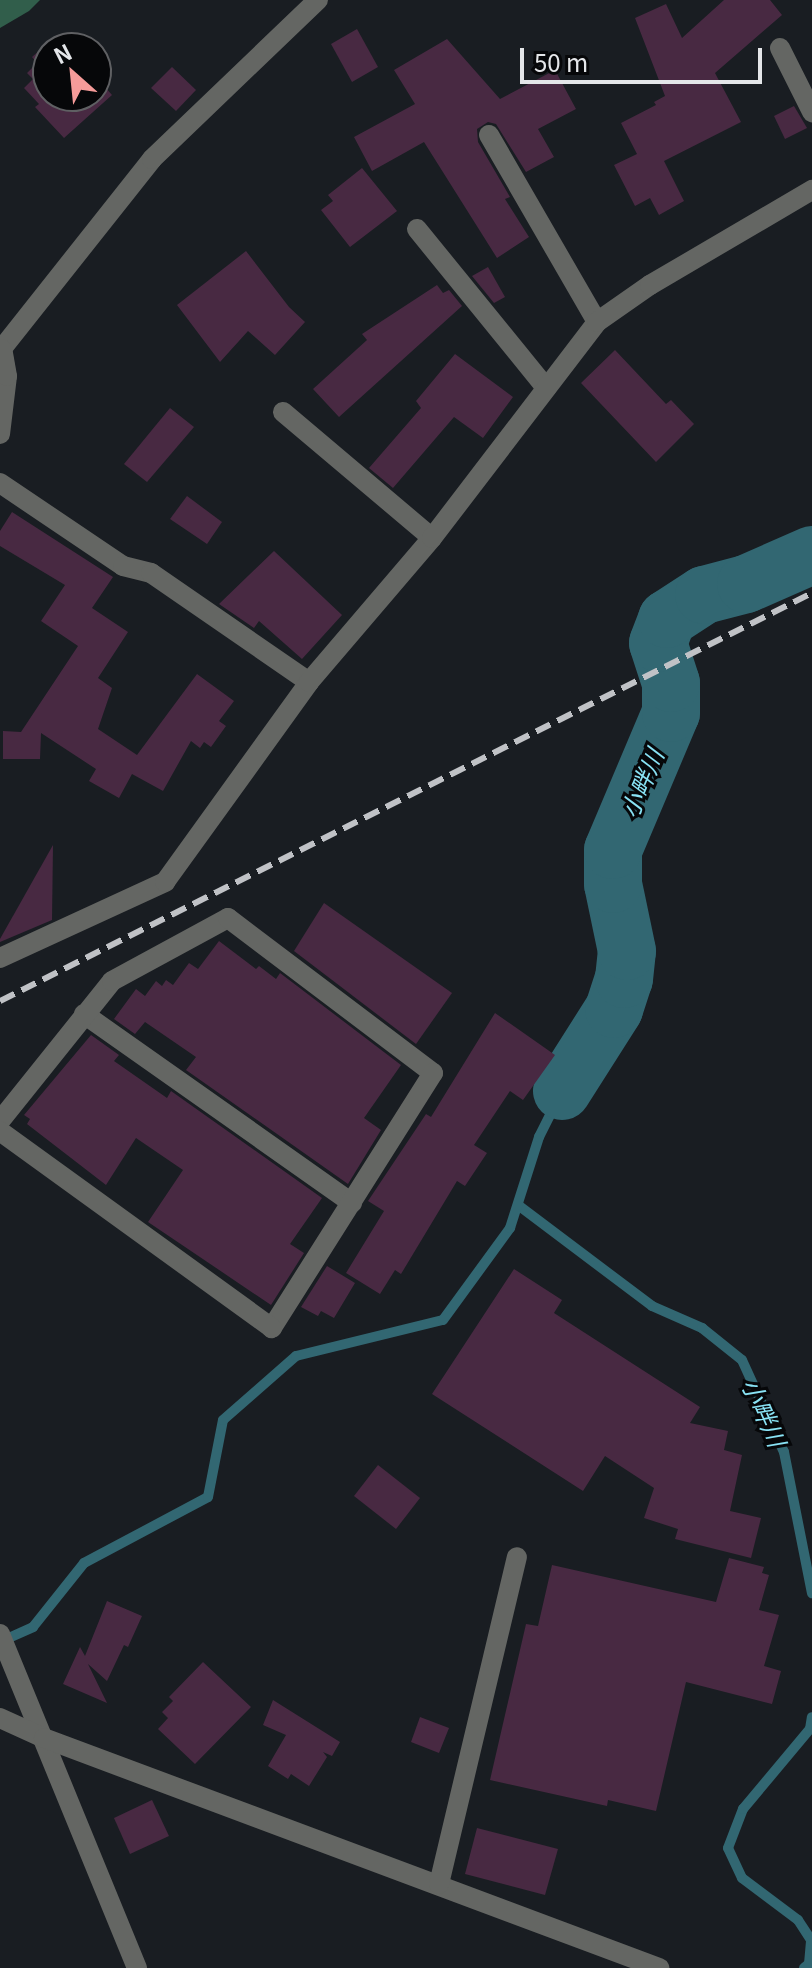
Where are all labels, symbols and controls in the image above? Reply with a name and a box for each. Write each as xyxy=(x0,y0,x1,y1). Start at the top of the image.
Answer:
north arrow xyxy=(32,32,112,112)
scale bar xyxy=(524,32,766,82)
text: N xyxy=(47,34,77,70)
text: 50 m xyxy=(534,44,588,79)
water label: 小畔川 xyxy=(614,744,668,822)
water label: 小畔川 xyxy=(737,1373,793,1451)

